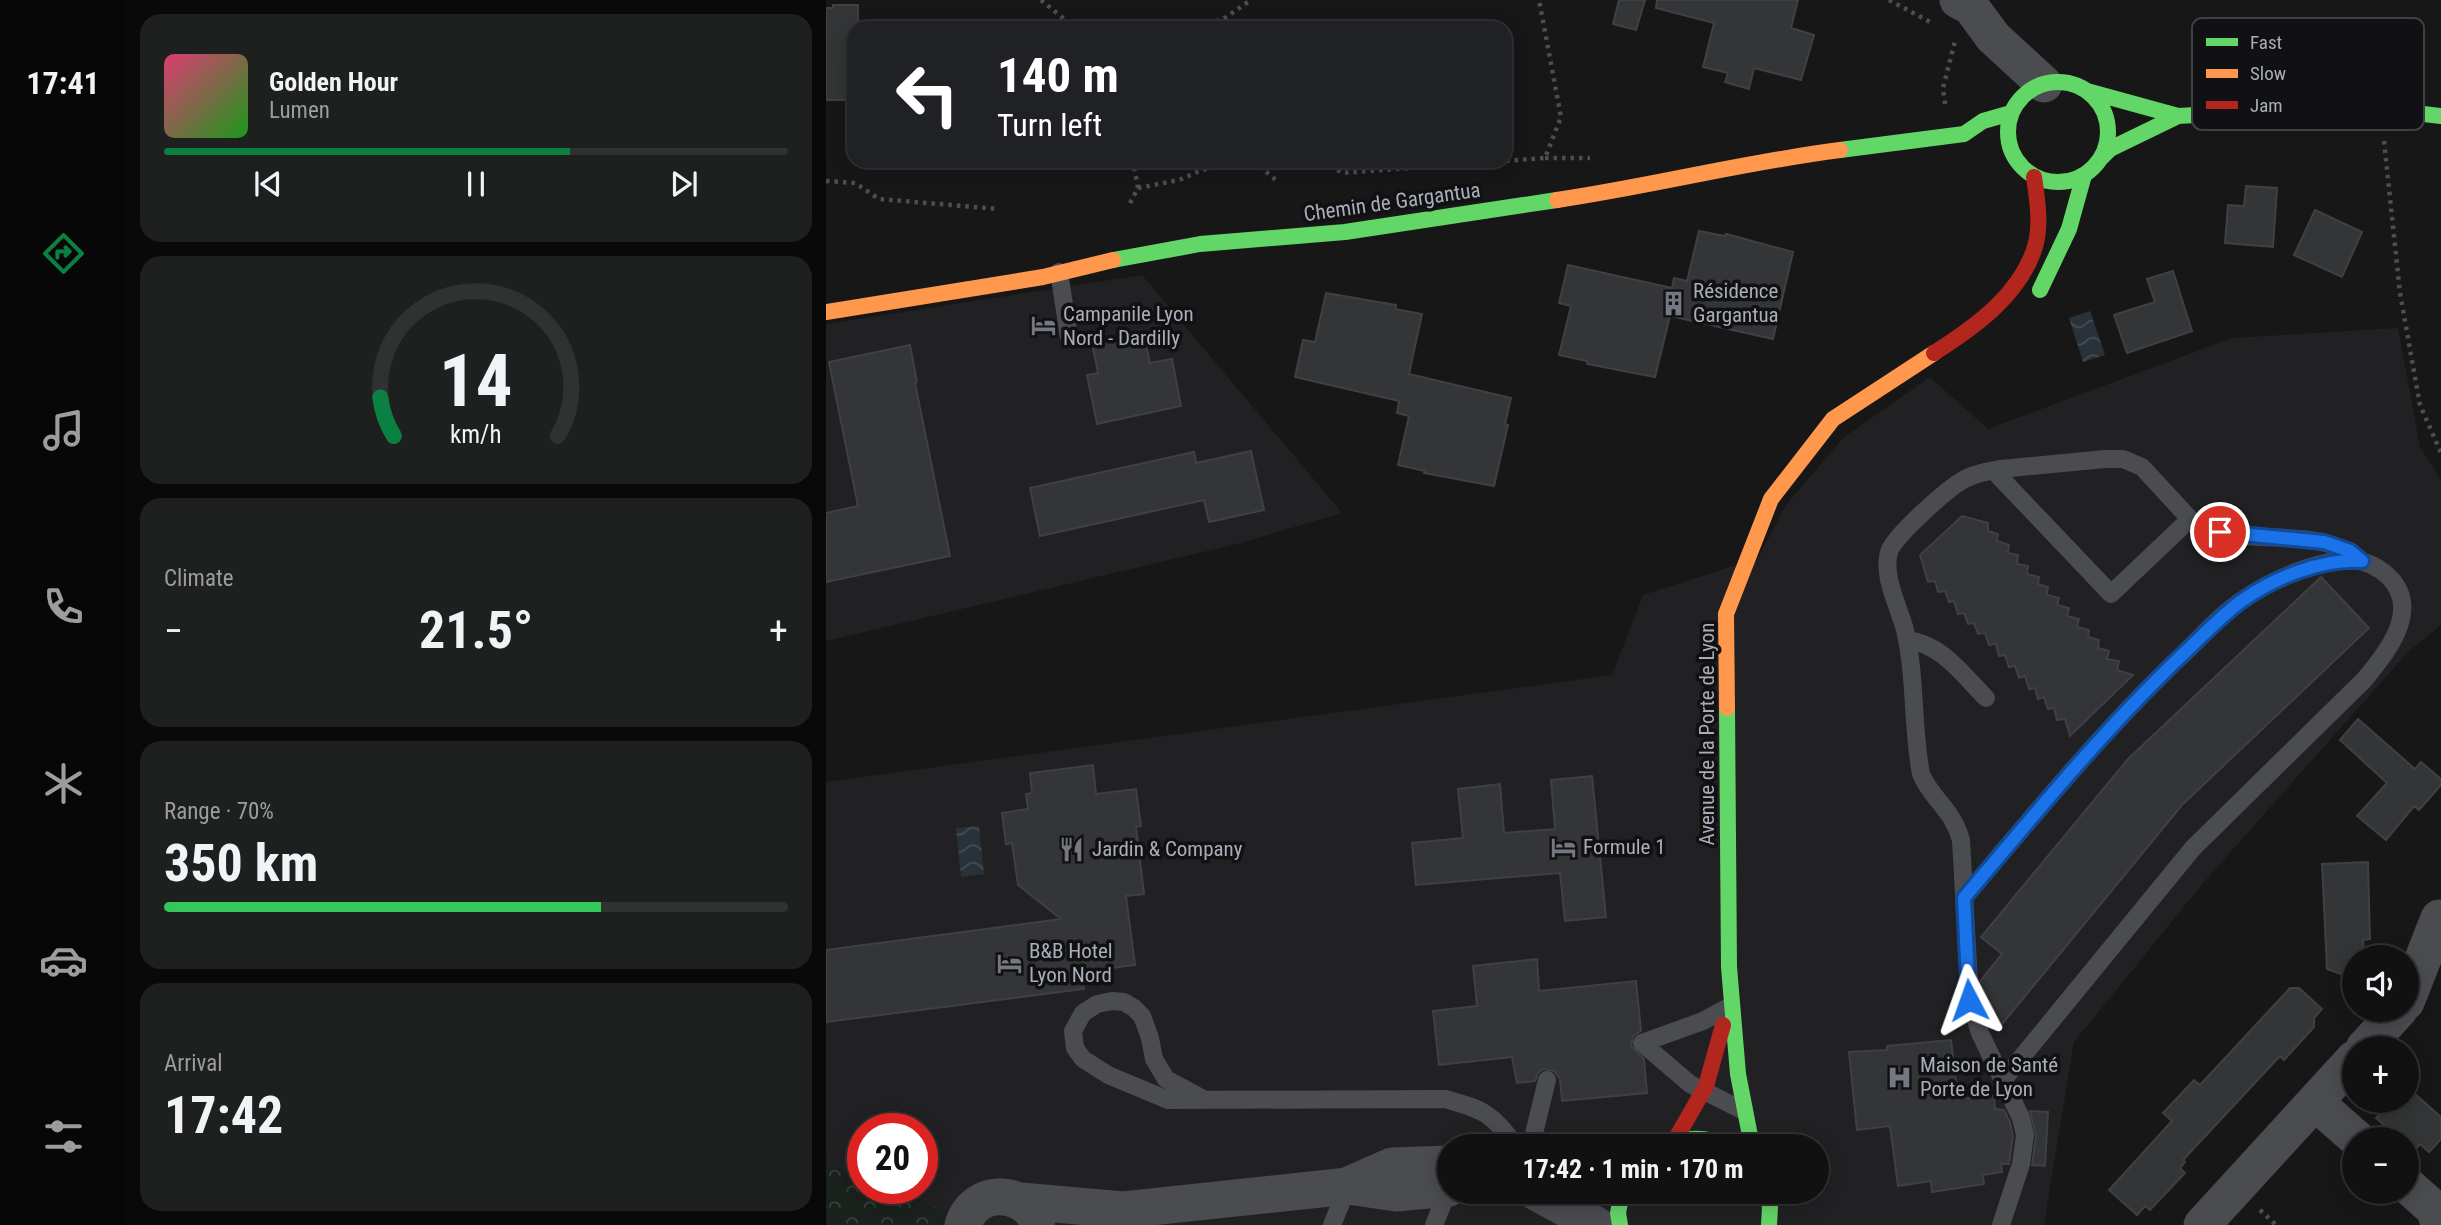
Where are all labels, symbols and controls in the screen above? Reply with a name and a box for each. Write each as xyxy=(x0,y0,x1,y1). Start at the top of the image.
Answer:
legend xyxy=(2192,18,2424,130)
text: Fast xyxy=(2250,31,2282,54)
text: 140 m xyxy=(997,47,1119,104)
icon: left xyxy=(882,49,973,140)
text: Slow xyxy=(2250,62,2286,85)
text: 17:41 xyxy=(26,64,100,102)
text: Golden Hour xyxy=(269,67,398,97)
text: Jam xyxy=(2250,94,2283,117)
text: Lumen xyxy=(269,97,330,124)
text: Turn left xyxy=(997,106,1102,144)
icon: previous xyxy=(249,165,287,203)
icon: pause xyxy=(457,165,495,203)
icon: next xyxy=(665,165,703,203)
street label: Chemin de Gargantua xyxy=(1302,178,1482,226)
icon: directions xyxy=(39,229,88,278)
place label: Résidence Gargantua xyxy=(1693,279,1779,327)
building icon: Résidence Gargantua xyxy=(1659,289,1687,317)
place label: Campanile Lyon Nord - Dardilly xyxy=(1063,302,1194,350)
hotel icon: Campanile Lyon Nord - Dardilly xyxy=(1029,312,1057,340)
text: 14 xyxy=(439,339,513,425)
icon: music xyxy=(39,406,88,455)
text: km/h xyxy=(450,420,502,449)
pin xyxy=(2190,502,2250,562)
icon: arrive xyxy=(2201,513,2239,551)
text: Climate xyxy=(164,565,234,592)
icon: phone xyxy=(39,582,88,631)
text: 21.5° xyxy=(419,600,533,661)
text: − xyxy=(164,609,183,653)
text: + xyxy=(769,609,788,653)
street label: Avenue de la Porte de Lyon xyxy=(1695,623,1719,845)
icon: climate xyxy=(39,759,88,808)
text: Range · 70% xyxy=(164,798,274,825)
text: 350 km xyxy=(164,833,318,894)
hotel icon: Formule 1 xyxy=(1549,833,1577,861)
restaurant icon: Jardin & Company xyxy=(1058,835,1086,863)
place label: Formule 1 xyxy=(1583,835,1666,859)
place label: Jardin & Company xyxy=(1092,837,1243,861)
icon: car xyxy=(39,936,88,985)
place label: B&B Hotel Lyon Nord xyxy=(1029,939,1113,987)
map controls xyxy=(2342,945,2419,1204)
button: sound xyxy=(2342,945,2419,1022)
hotel icon: B&B Hotel Lyon Nord xyxy=(995,949,1023,977)
position arrow xyxy=(1932,963,2006,1037)
button: + xyxy=(2342,1036,2419,1113)
text: Arrival xyxy=(164,1050,223,1077)
place label: Maison de Santé Porte de Lyon xyxy=(1920,1053,2058,1101)
hospital icon: Maison de Santé Porte de Lyon xyxy=(1886,1063,1914,1091)
text: 17:42 xyxy=(164,1085,283,1146)
icon: filters xyxy=(39,1112,88,1161)
speed limit sign: 20 xyxy=(847,1113,938,1204)
button: − xyxy=(2342,1127,2419,1204)
text: 17:42 · 1 min · 170 m xyxy=(1523,1154,1743,1184)

